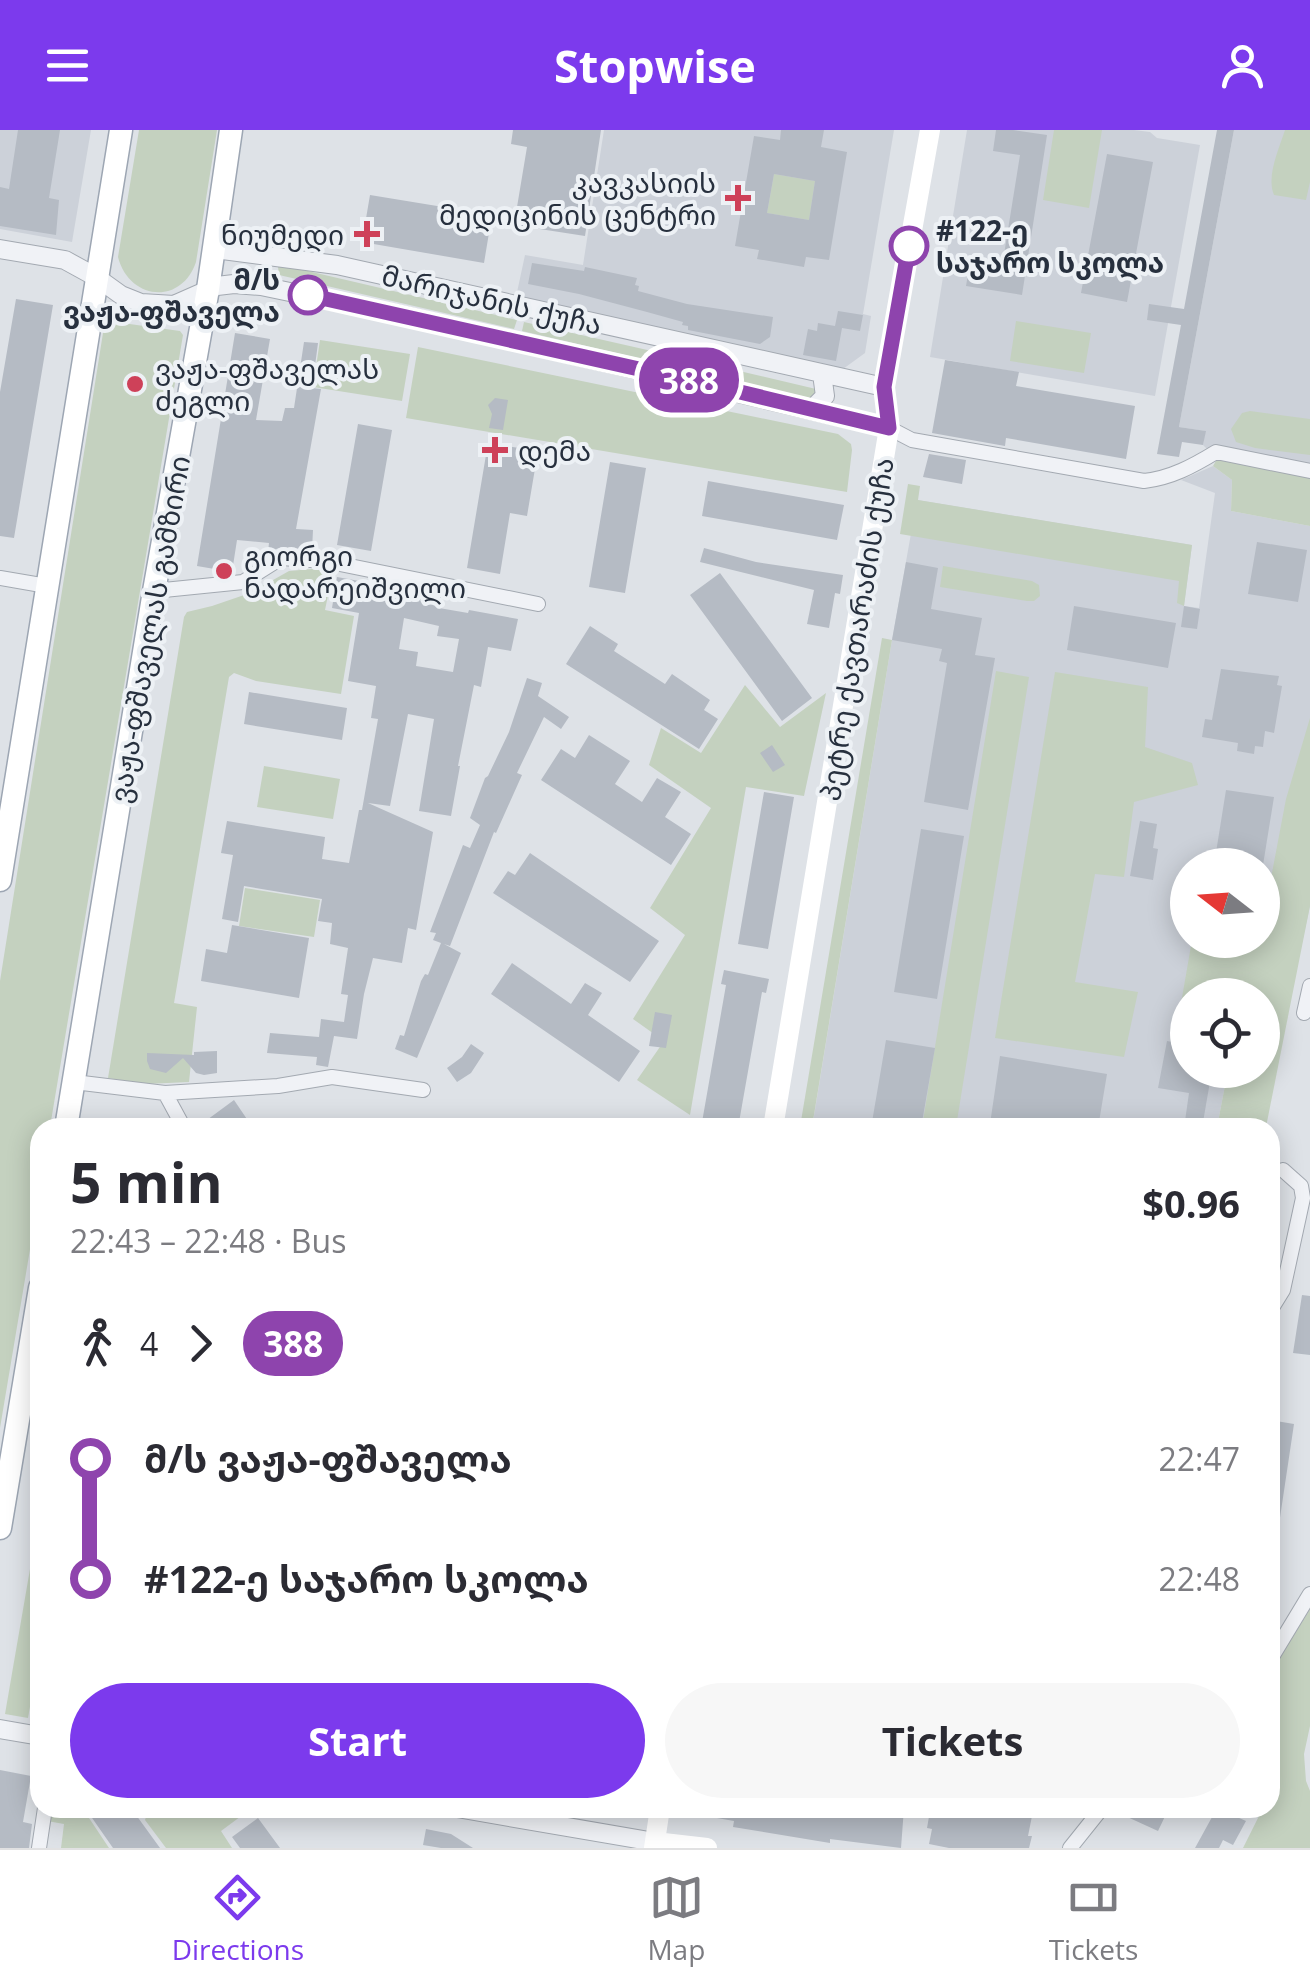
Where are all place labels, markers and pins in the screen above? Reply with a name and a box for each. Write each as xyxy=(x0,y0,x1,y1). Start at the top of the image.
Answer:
place label: კავკასიის მედიცინის ცენტრი xyxy=(439,163,716,233)
marker: კავკასიის მედიცინის ცენტრი xyxy=(725,185,751,211)
place label: #122-ე საჯარო სკოლა xyxy=(936,211,1164,281)
place label: ნიუმედი xyxy=(221,215,344,253)
marker: ნიუმედი xyxy=(354,221,380,247)
marker: #122-ე საჯარო სკოლა xyxy=(890,227,928,265)
place label: მ/ს ვაჟა-ფშაველა xyxy=(63,260,280,330)
marker: მ/ს ვაჟა-ფშაველა xyxy=(289,276,327,314)
place label: ვაჟა-ფშაველას ძეგლი xyxy=(155,349,379,419)
marker: ვაჟა-ფშაველას ძეგლი xyxy=(124,373,146,395)
place label: დემა xyxy=(518,431,591,469)
marker: დემა xyxy=(482,437,508,463)
place label: გიორგი ნადარეიშვილი xyxy=(244,536,466,606)
marker: გიორგი ნადარეიშვილი xyxy=(213,560,235,582)

